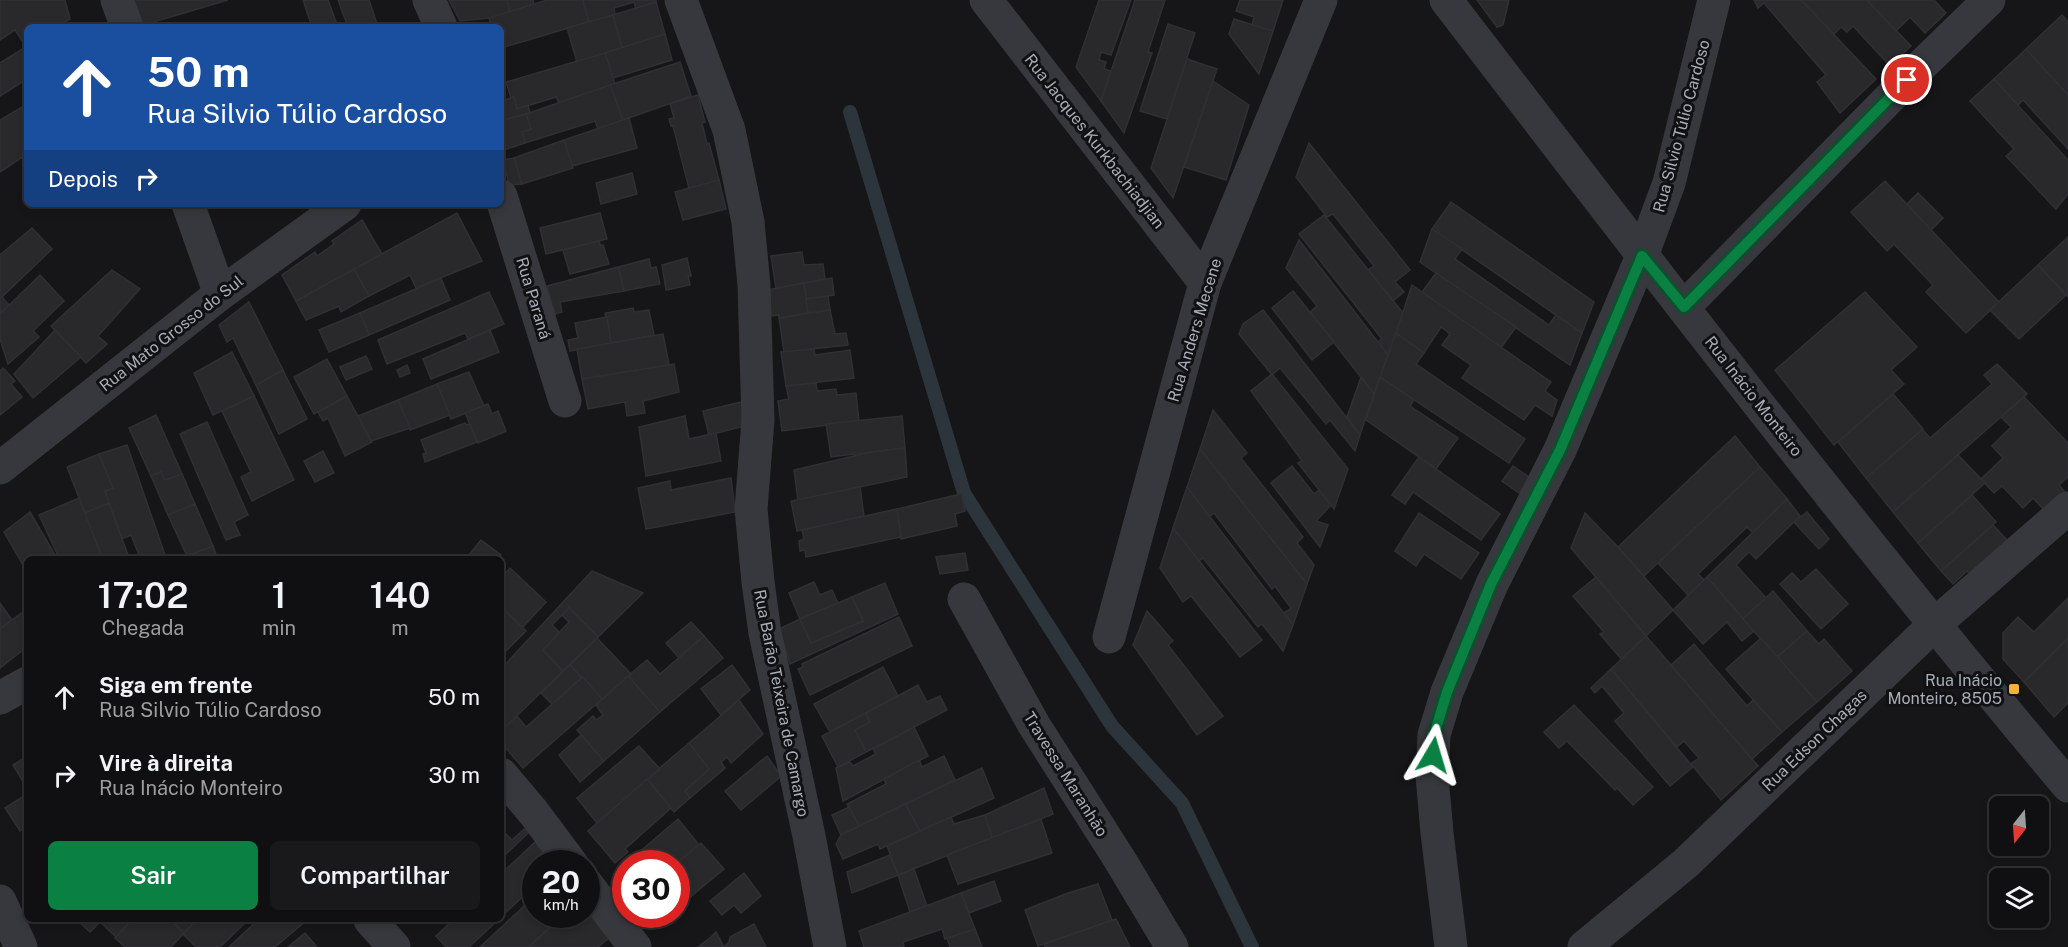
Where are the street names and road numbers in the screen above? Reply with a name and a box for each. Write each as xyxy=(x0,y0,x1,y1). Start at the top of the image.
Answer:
street label: Rua Silvio Túlio Cardoso xyxy=(1649,38,1714,215)
street label: Rua Jacques Kurkbachiadjian xyxy=(1021,50,1169,232)
street label: Rua Paraná xyxy=(512,255,555,341)
street label: Rua Anders Mecene xyxy=(1164,256,1225,404)
street label: Rua Mato Grosso do Sul xyxy=(96,271,247,395)
street label: Rua Inácio Monteiro xyxy=(1701,333,1806,460)
street label: Rua Barão Teixeira de Camargo xyxy=(750,588,813,818)
street label: Rua Edson Chagas xyxy=(1758,686,1871,795)
street label: Travessa Maranhão xyxy=(1020,708,1112,840)

